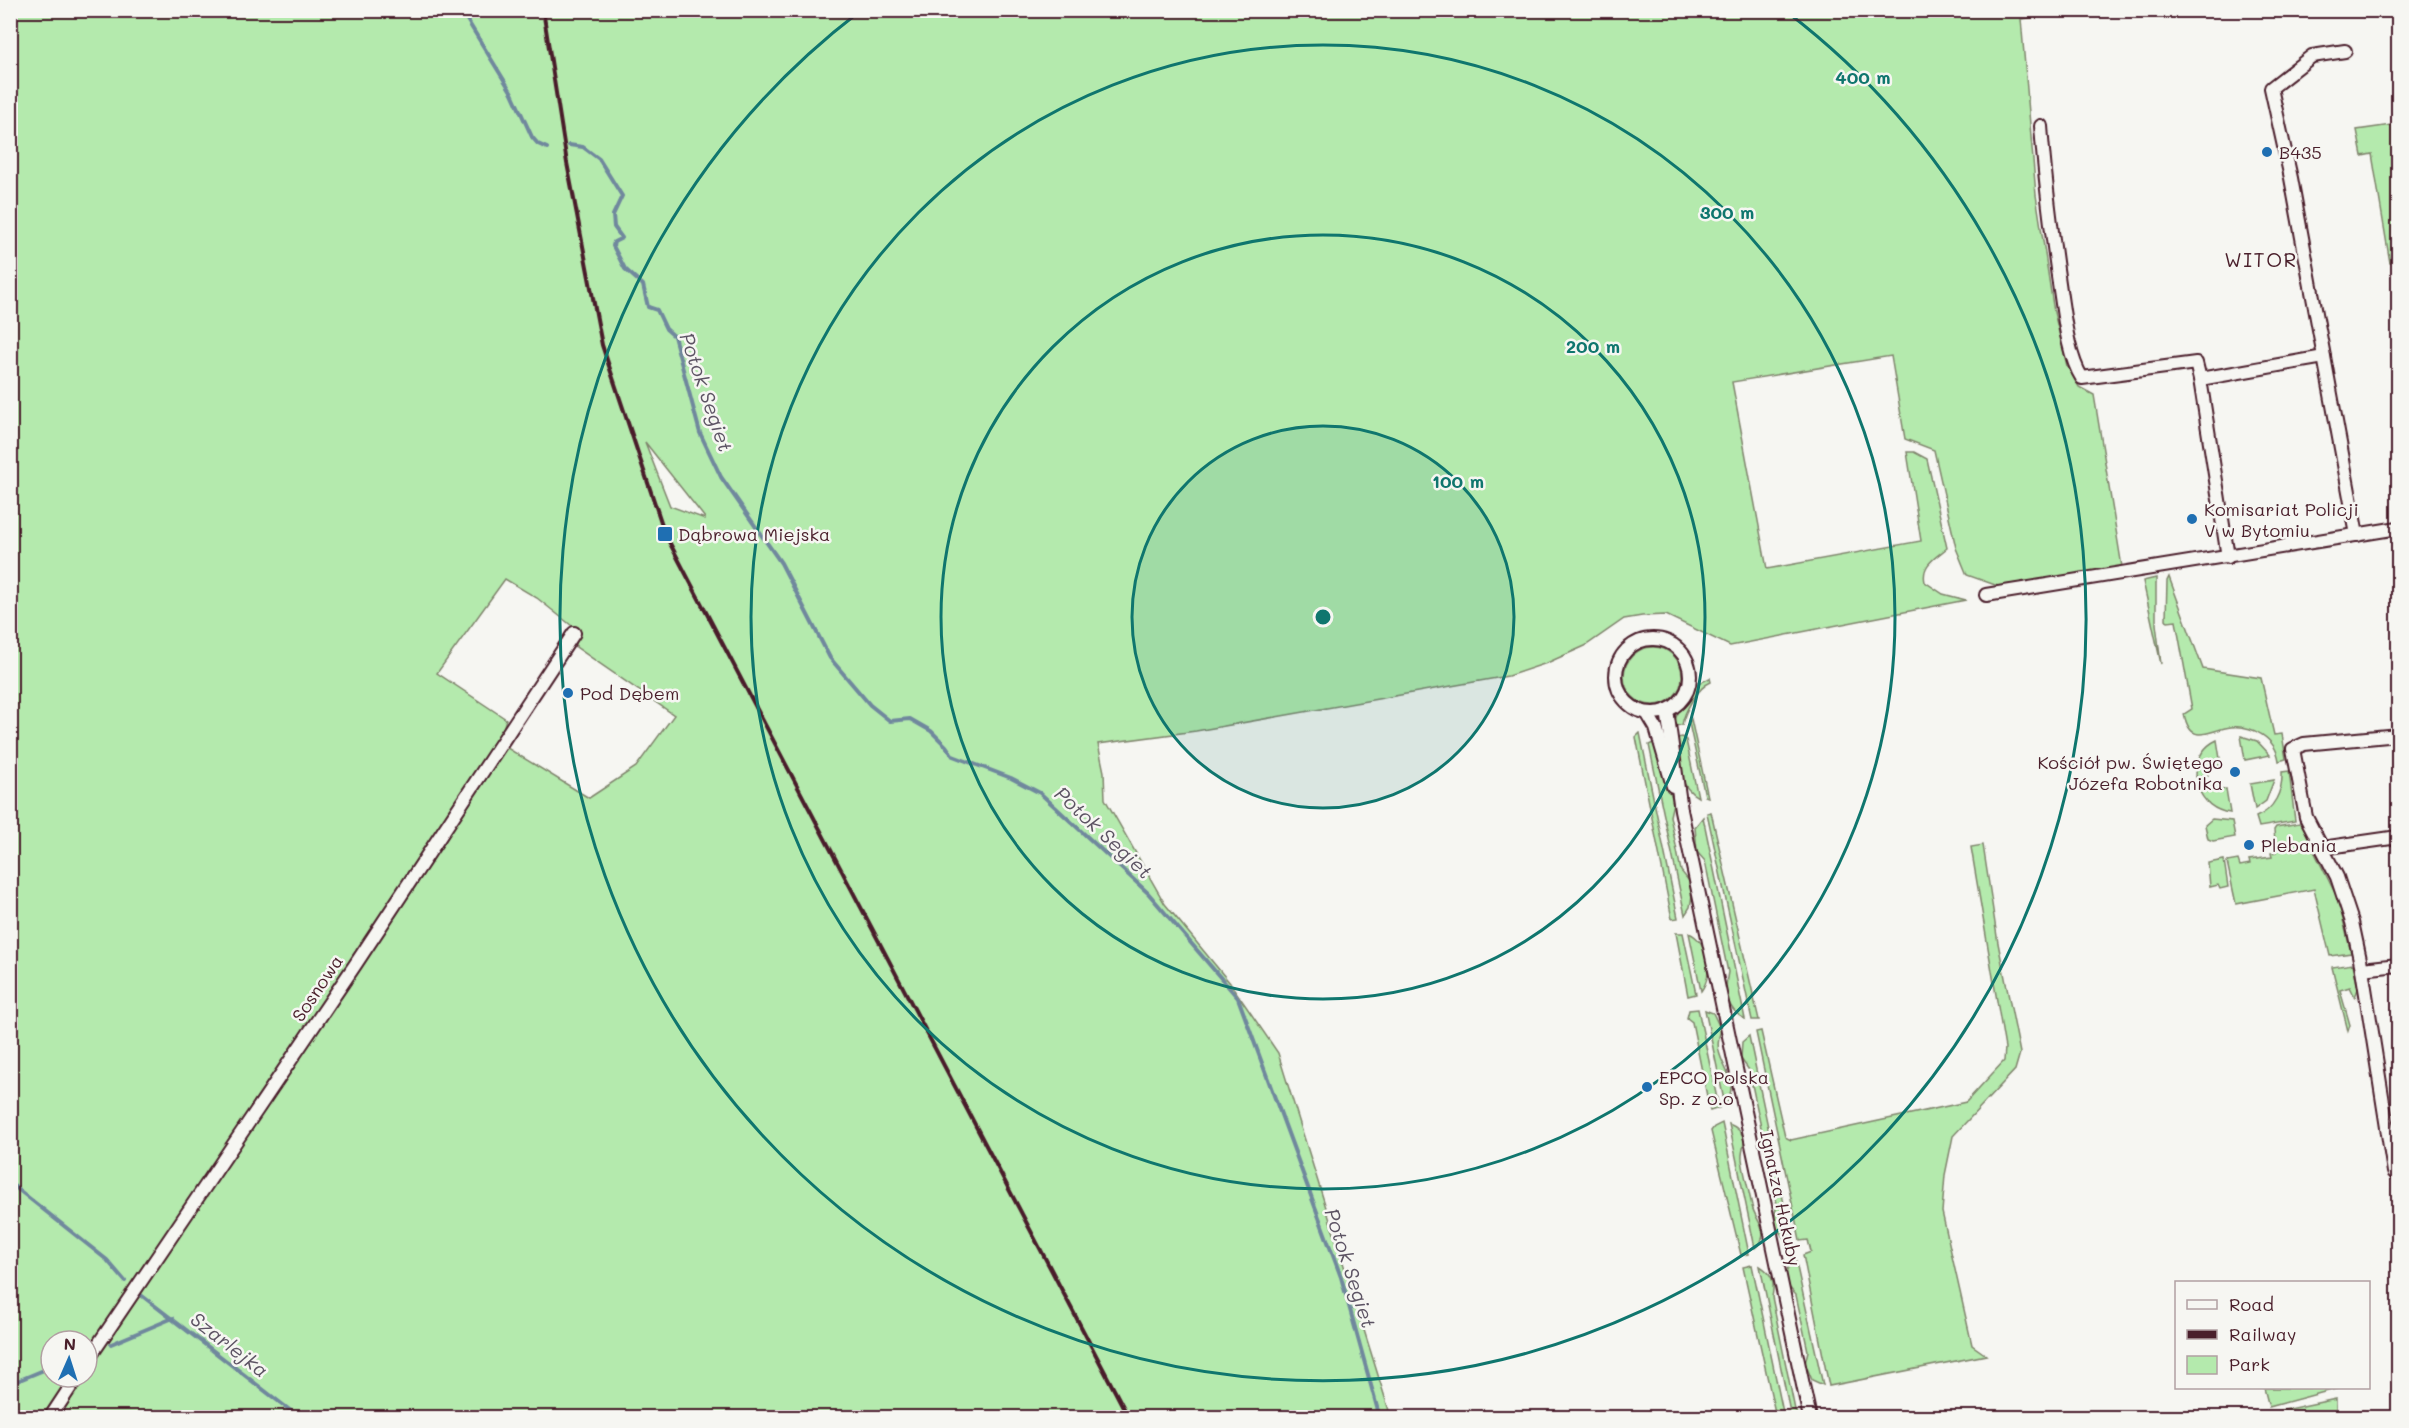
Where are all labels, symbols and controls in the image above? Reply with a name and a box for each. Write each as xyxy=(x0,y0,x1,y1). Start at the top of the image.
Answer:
text: 400 m xyxy=(1835,65,1891,89)
place label: B435 xyxy=(2279,140,2322,164)
marker: B435 xyxy=(2260,145,2274,159)
text: 300 m xyxy=(1700,200,1754,224)
district label: WITOR xyxy=(2224,246,2298,272)
water label: Potok Segiet xyxy=(674,329,740,455)
text: 200 m xyxy=(1566,334,1620,358)
text: 100 m xyxy=(1432,469,1484,493)
place label: Komisariat Policji V w Bytomiu xyxy=(2204,497,2359,542)
marker: Komisariat Policji V w Bytomiu xyxy=(2185,512,2199,526)
place label: Dąbrowa Miejska xyxy=(678,522,830,546)
marker: Dąbrowa Miejska xyxy=(656,525,674,543)
centre of rings xyxy=(1313,607,1333,627)
place label: Pod Dębem xyxy=(580,681,679,705)
marker: Pod Dębem xyxy=(561,686,575,700)
place label: Kościół pw. Świętego Józefa Robotnika xyxy=(2037,750,2223,795)
marker: Kościół pw. Świętego Józefa Robotnika xyxy=(2228,765,2242,779)
water label: Potok Segiet xyxy=(1050,780,1158,884)
place label: Plebania xyxy=(2261,833,2337,857)
marker: Plebania xyxy=(2242,838,2256,852)
street label: Sosnowa xyxy=(286,950,348,1026)
place label: EPCO Polska Sp. z o.o xyxy=(1659,1065,1769,1110)
marker: EPCO Polska Sp. z o.o xyxy=(1640,1080,1654,1094)
street label: Ignatza Hakuby xyxy=(1755,1128,1807,1268)
water label: Potok Segiet xyxy=(1319,1205,1383,1331)
legend xyxy=(2175,1281,2370,1389)
text: Road xyxy=(2229,1292,2274,1316)
water label: Szarlejka xyxy=(186,1305,274,1383)
text: Railway xyxy=(2229,1322,2296,1346)
north arrow xyxy=(39,1329,99,1389)
text: N xyxy=(63,1333,76,1354)
text: Park xyxy=(2229,1352,2270,1376)

